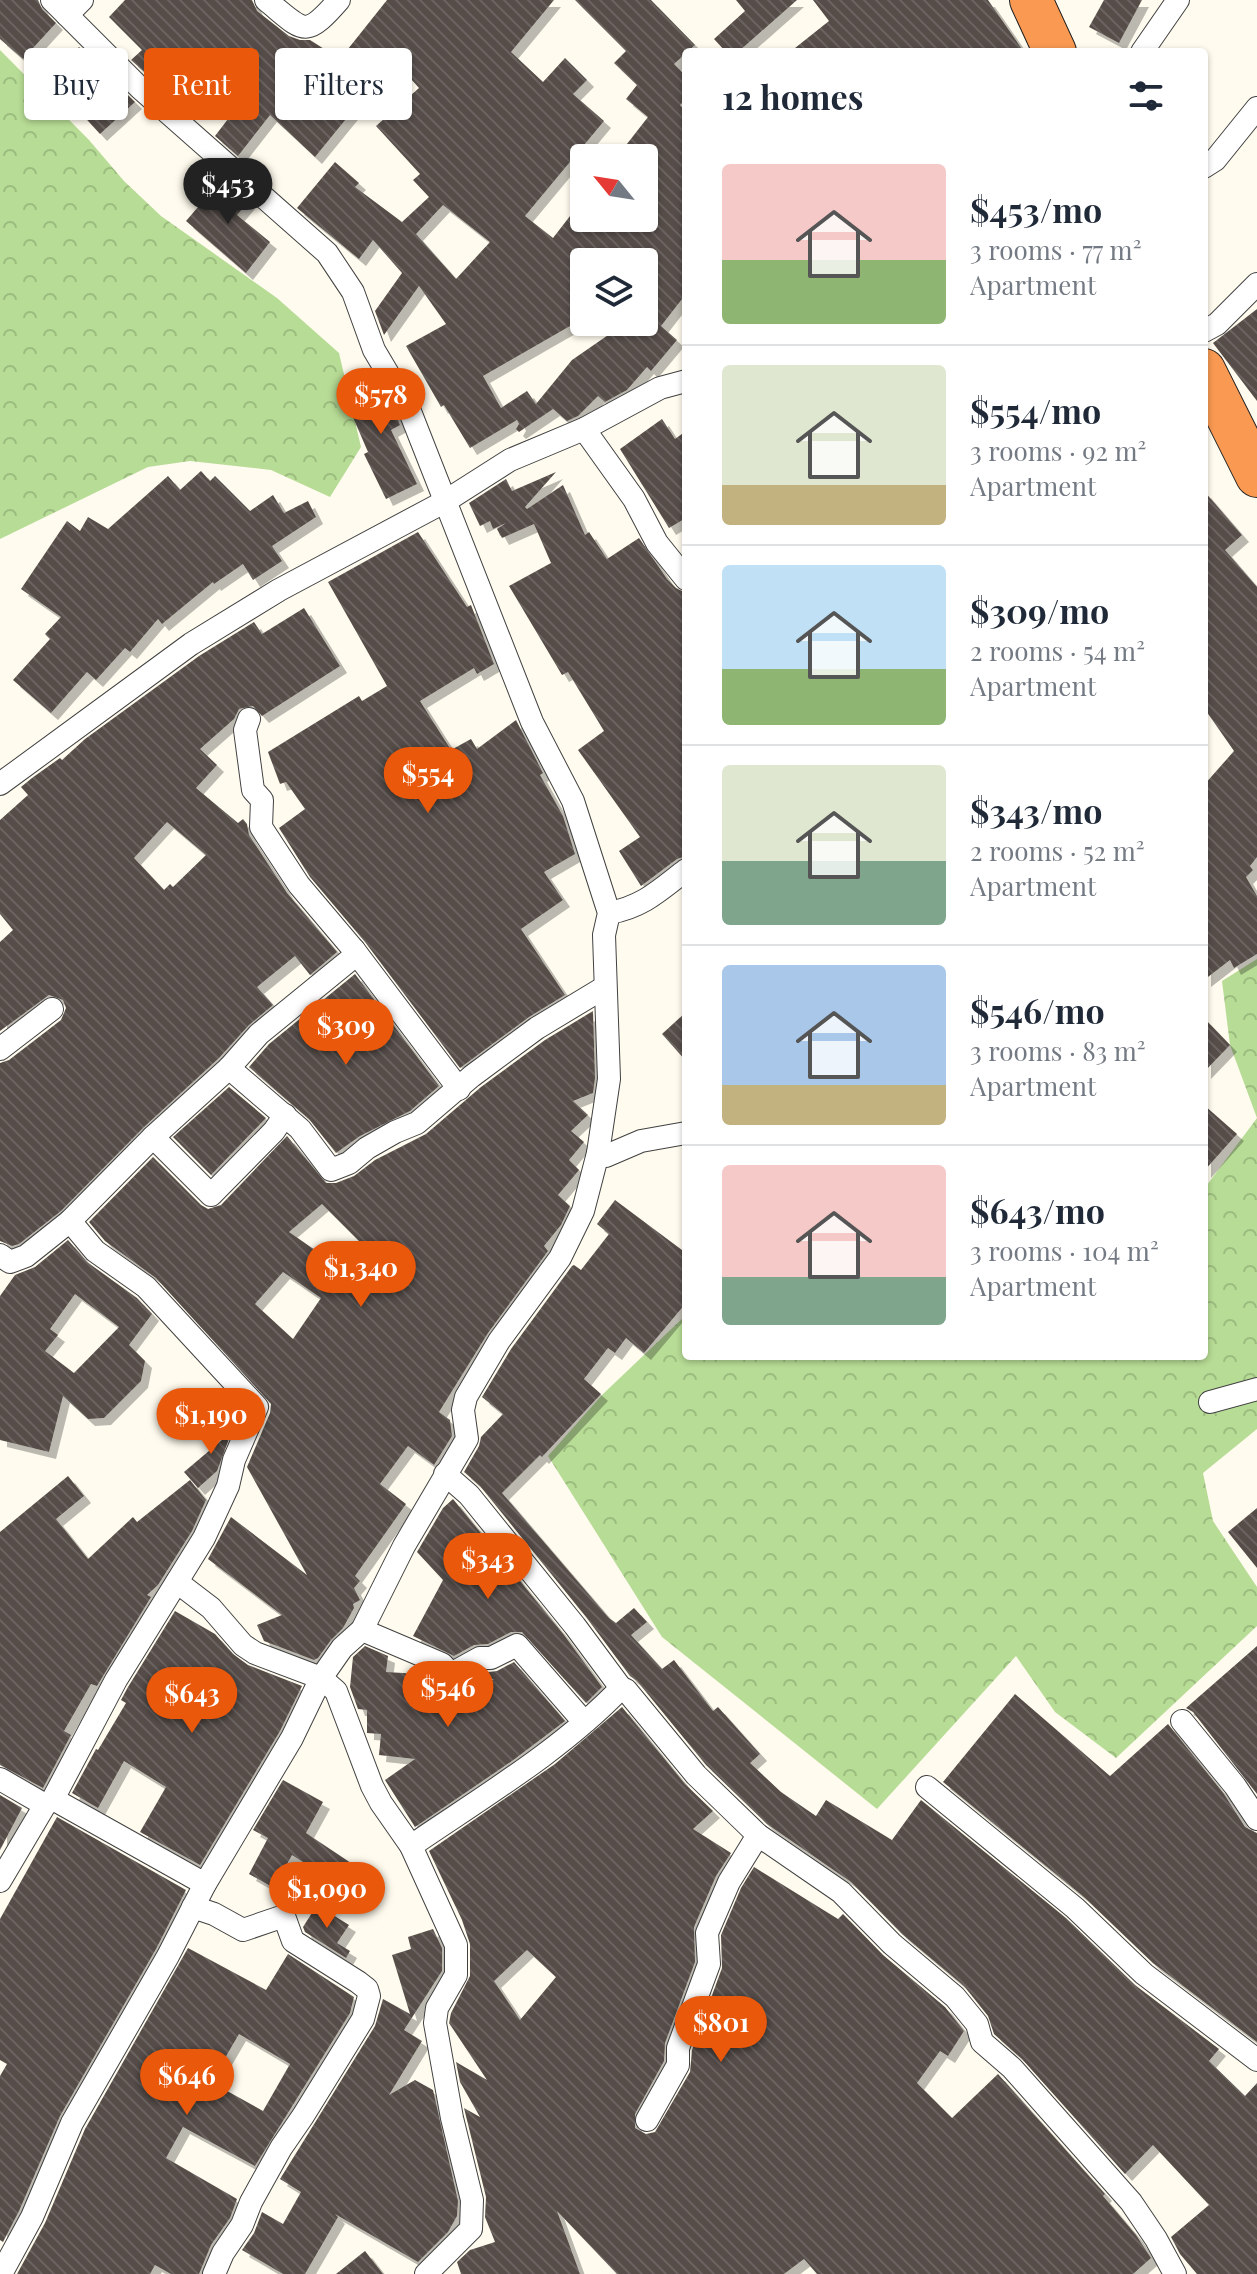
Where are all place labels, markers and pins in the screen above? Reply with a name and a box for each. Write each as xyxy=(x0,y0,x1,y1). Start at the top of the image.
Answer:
pin: $453 xyxy=(181,158,275,226)
pin: $578 xyxy=(334,368,428,436)
pin: $554 xyxy=(381,747,475,815)
pin: $309 xyxy=(299,999,393,1067)
pin: $1,340 xyxy=(296,1241,426,1309)
pin: $1,190 xyxy=(146,1388,276,1456)
pin: $343 xyxy=(441,1533,535,1601)
pin: $546 xyxy=(401,1661,495,1729)
pin: $643 xyxy=(145,1667,239,1735)
pin: $1,090 xyxy=(262,1862,392,1930)
pin: $801 xyxy=(674,1996,768,2064)
pin: $646 xyxy=(140,2049,234,2117)

